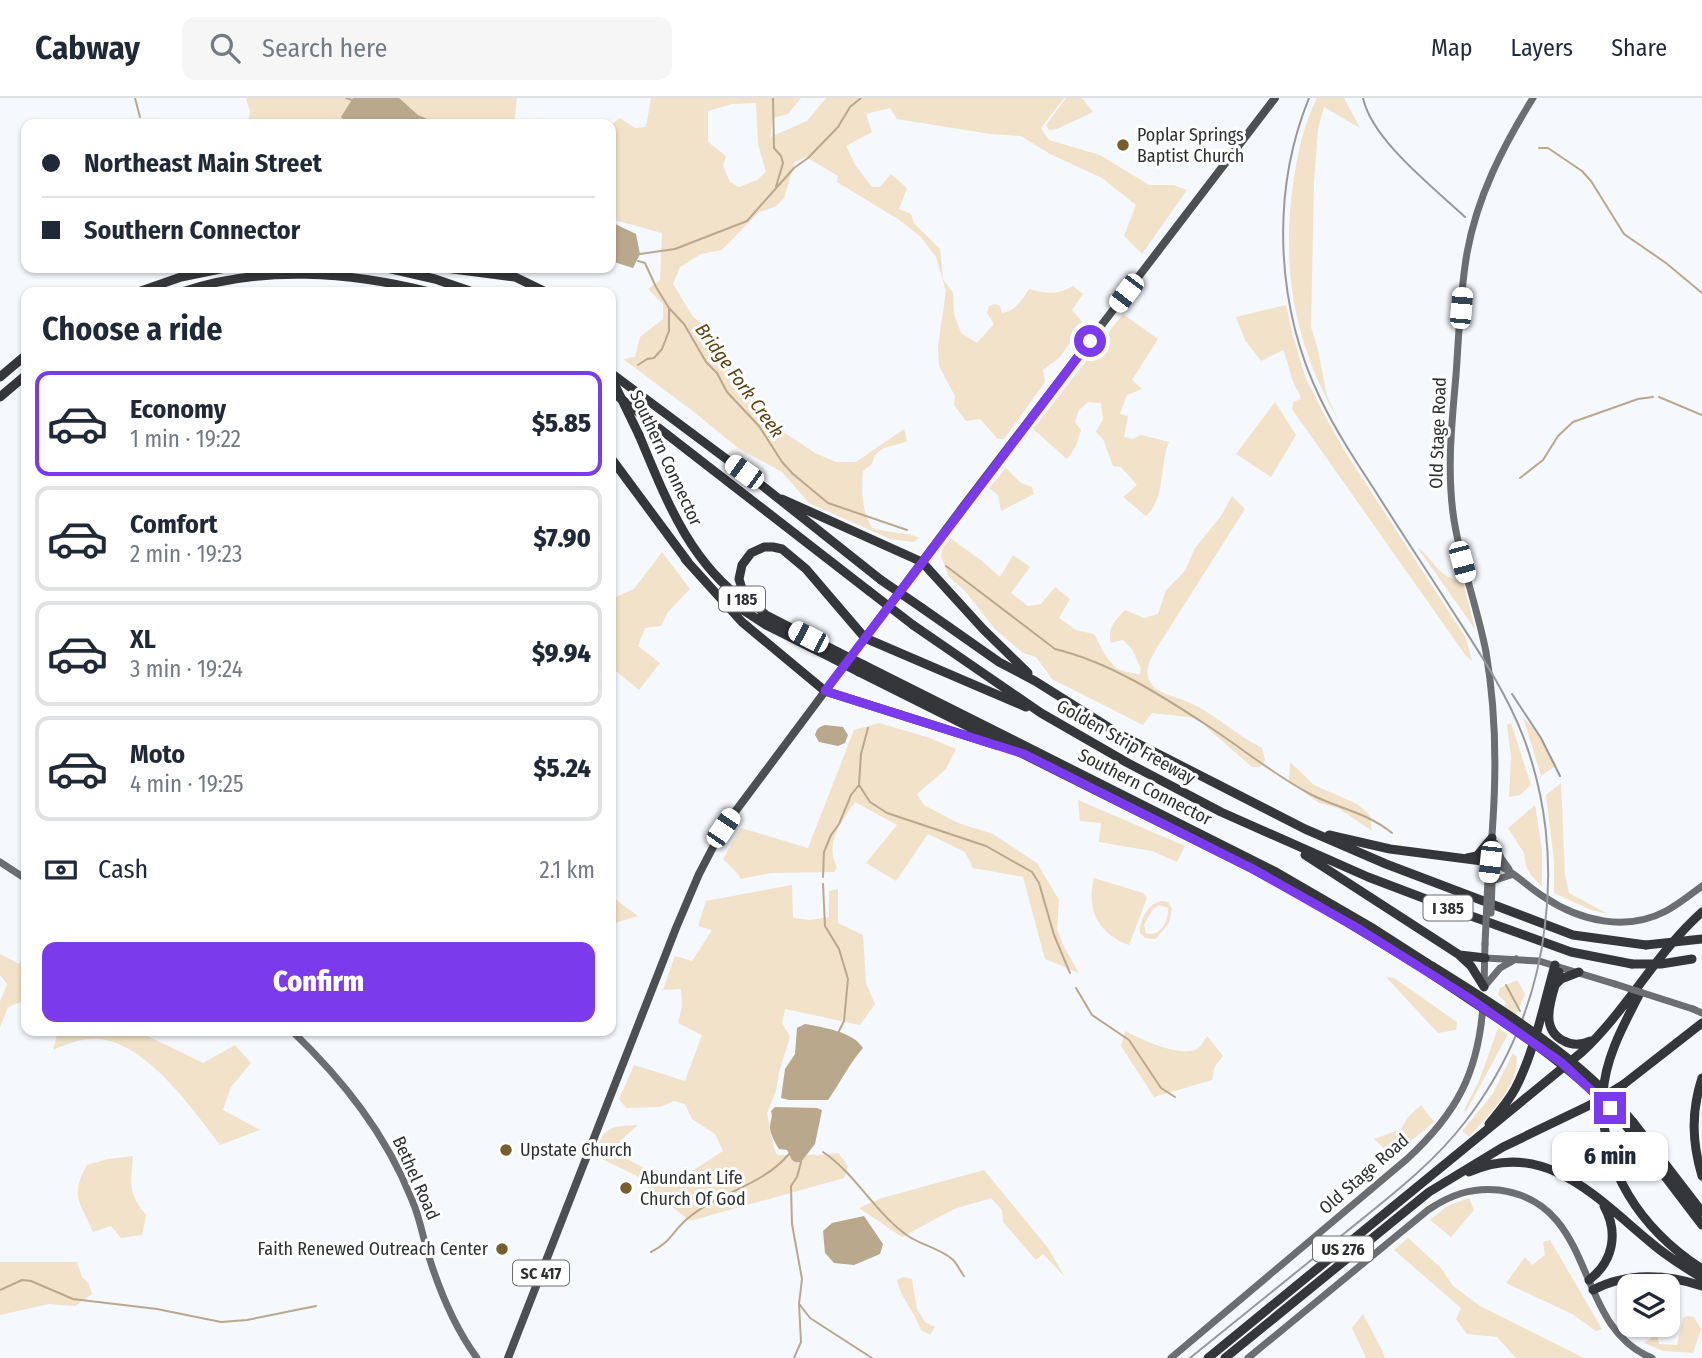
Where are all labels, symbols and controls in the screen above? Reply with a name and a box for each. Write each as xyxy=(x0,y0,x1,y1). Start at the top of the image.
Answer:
search box xyxy=(182,17,672,80)
text: Cabway xyxy=(35,28,140,68)
icon: search xyxy=(206,29,244,67)
text: Search here xyxy=(262,33,387,64)
text: Map xyxy=(1431,34,1473,62)
text: Layers xyxy=(1511,34,1573,62)
text: Share xyxy=(1611,34,1667,62)
place label: Poplar Springs Baptist Church xyxy=(1137,124,1244,167)
marker: Poplar Springs Baptist Church xyxy=(1115,137,1131,153)
text: Northeast Main Street xyxy=(84,148,322,179)
text: Southern Connector xyxy=(84,215,300,246)
car xyxy=(1105,270,1148,316)
car xyxy=(1449,286,1474,330)
text: Choose a ride xyxy=(42,310,223,348)
water label: Bridge Fork Creek xyxy=(690,319,789,442)
route start xyxy=(1074,325,1106,357)
street label: Old Stage Road xyxy=(1425,377,1451,489)
street label: Southern Connector xyxy=(625,387,707,530)
icon: car xyxy=(46,392,109,455)
text: Economy xyxy=(130,394,226,425)
text: $5.85 xyxy=(532,408,591,439)
text: 1 min · 19:22 xyxy=(130,425,241,453)
car xyxy=(721,451,768,493)
icon: car xyxy=(46,507,109,570)
text: Comfort xyxy=(130,509,218,540)
text: $7.90 xyxy=(533,523,591,554)
car xyxy=(1447,539,1478,585)
text: 2 min · 19:23 xyxy=(130,540,242,568)
road number: I 185 xyxy=(719,586,765,612)
car xyxy=(785,618,832,656)
icon: car xyxy=(46,622,109,685)
text: XL xyxy=(130,624,156,655)
text: $9.94 xyxy=(532,638,591,669)
text: 3 min · 19:24 xyxy=(130,655,243,683)
street label: Golden Strip Freeway xyxy=(1053,695,1199,789)
icon: car xyxy=(46,737,109,800)
text: Moto xyxy=(130,739,185,770)
street label: Southern Connector xyxy=(1074,744,1216,831)
text: $5.24 xyxy=(534,753,591,784)
text: 4 min · 19:25 xyxy=(130,770,244,798)
car xyxy=(703,805,744,851)
car xyxy=(1478,840,1503,884)
icon: cash xyxy=(42,851,80,889)
text: Cash xyxy=(98,854,148,885)
text: 2.1 km xyxy=(540,856,595,884)
road number: I 385 xyxy=(1424,895,1472,920)
button: Confirm xyxy=(42,942,595,1022)
route end xyxy=(1594,1092,1626,1124)
street label: Old Stage Road xyxy=(1315,1129,1413,1219)
callout: 6 min xyxy=(1552,1132,1668,1182)
street label: Bethel Road xyxy=(388,1133,444,1223)
place label: Upstate Church xyxy=(520,1139,632,1161)
marker: Upstate Church xyxy=(498,1142,514,1158)
text: 6 min xyxy=(1584,1142,1636,1170)
place label: Abundant Life Church Of God xyxy=(640,1167,746,1210)
marker: Abundant Life Church Of God xyxy=(618,1180,634,1196)
road number: US 276 xyxy=(1313,1236,1373,1261)
place label: Faith Renewed Outreach Center xyxy=(258,1238,489,1260)
marker: Faith Renewed Outreach Center xyxy=(494,1241,510,1257)
road number: SC 417 xyxy=(513,1260,569,1286)
map controls xyxy=(1617,1274,1680,1337)
button: layers xyxy=(1617,1274,1680,1337)

